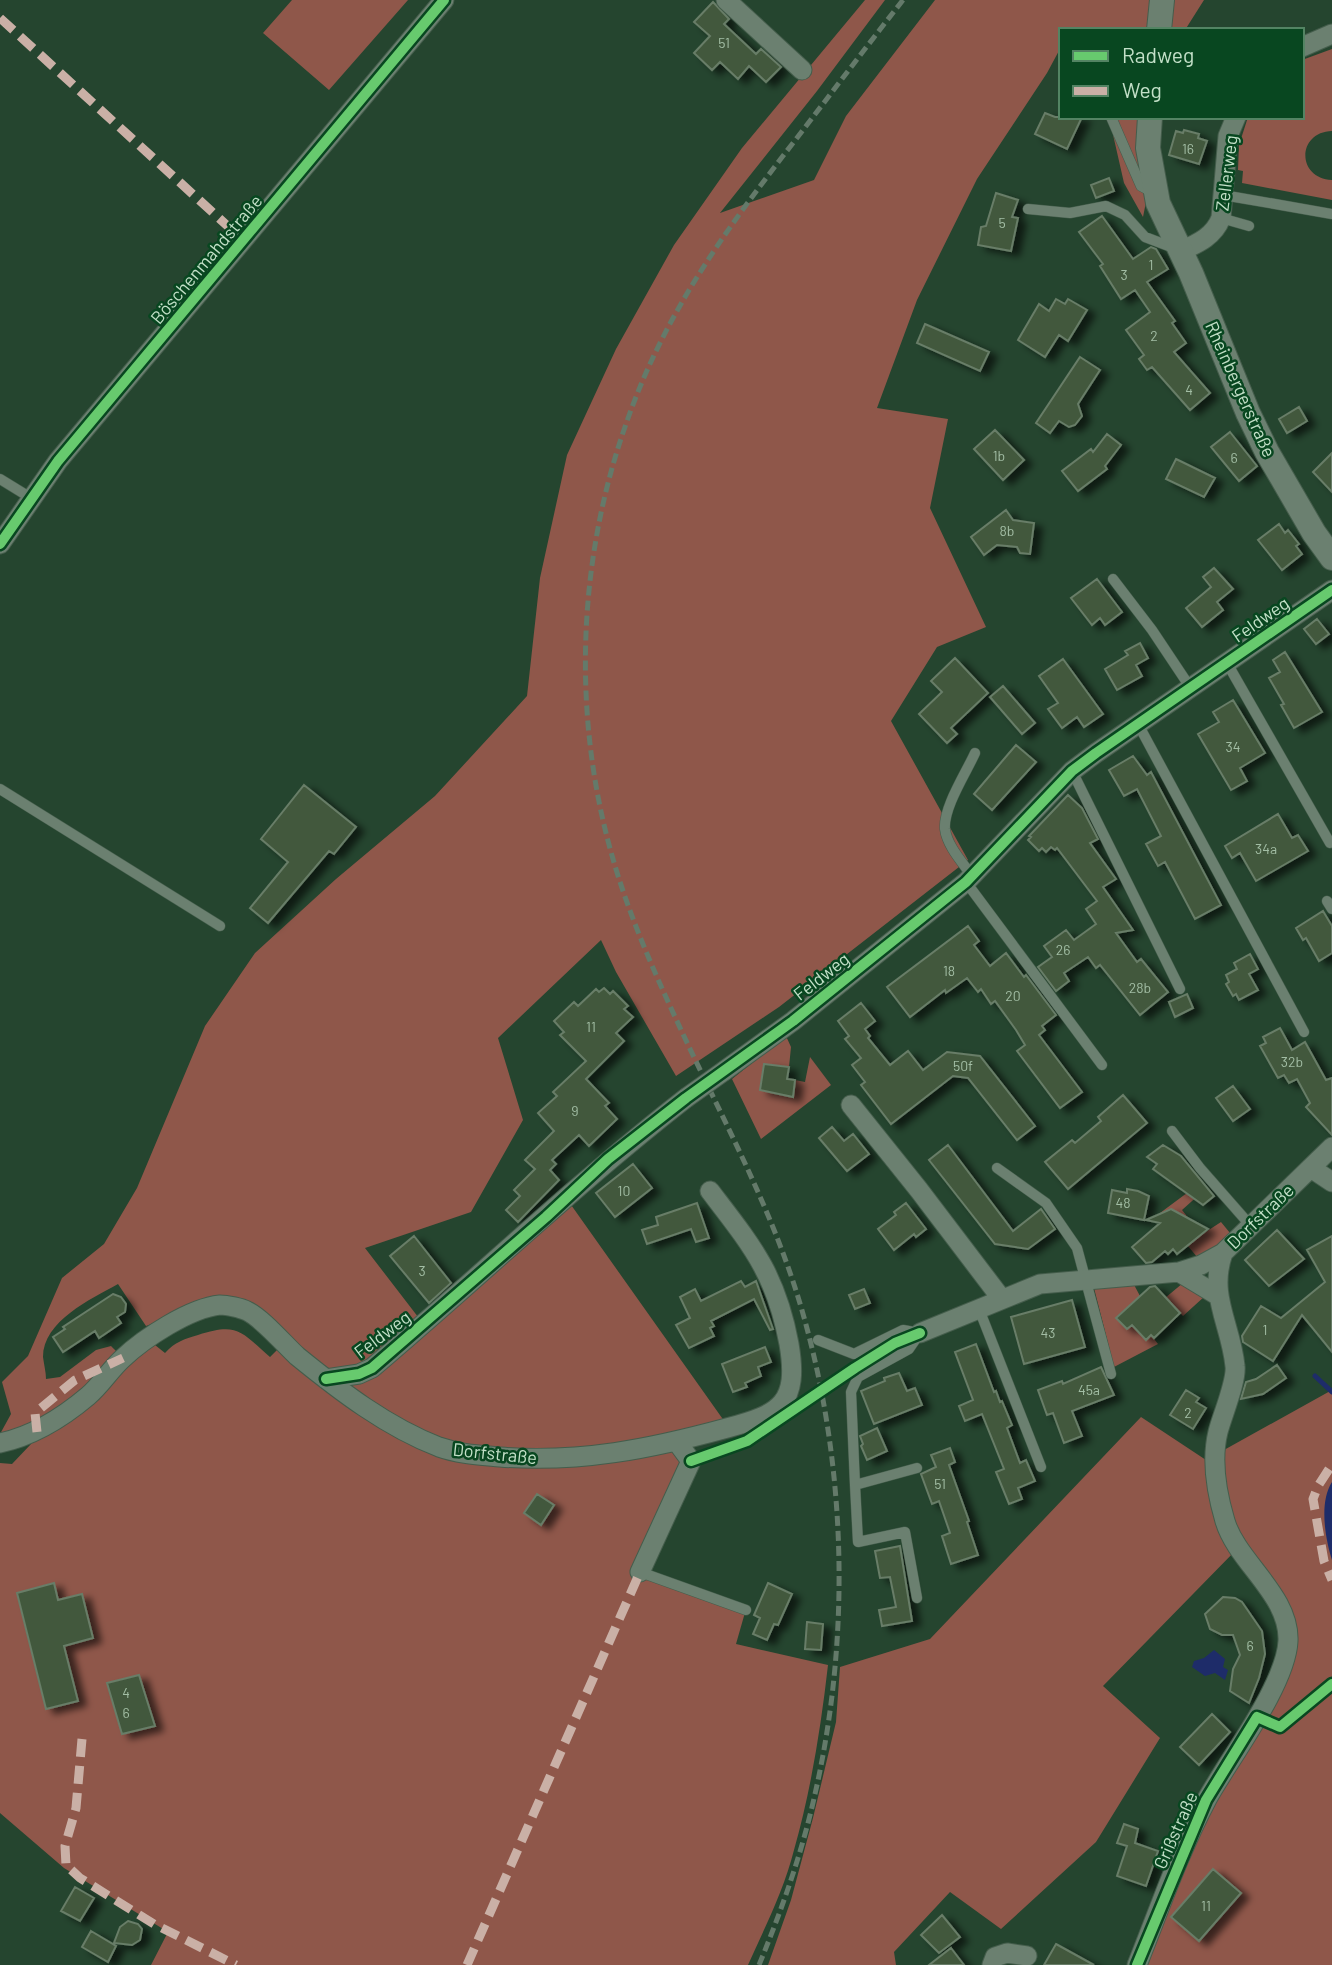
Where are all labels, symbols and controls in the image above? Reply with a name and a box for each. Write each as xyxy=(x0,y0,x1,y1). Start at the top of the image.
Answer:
legend xyxy=(1059,28,1304,119)
house number: 51 xyxy=(718,34,730,51)
text: Radweg xyxy=(1122,42,1194,67)
text: Weg xyxy=(1122,77,1162,102)
street label: Zellerweg xyxy=(1210,134,1242,212)
house number: 16 xyxy=(1182,140,1194,157)
street label: Böschenmahdstraße xyxy=(146,190,266,328)
house number: 5 xyxy=(998,214,1006,231)
house number: 1 xyxy=(1149,256,1153,273)
house number: 3 xyxy=(1120,266,1128,283)
street label: Rheinbergerstraße xyxy=(1201,318,1281,460)
house number: 2 xyxy=(1150,327,1158,344)
house number: 4 xyxy=(1185,381,1193,398)
house number: 1b xyxy=(993,447,1005,464)
house number: 6 xyxy=(1230,449,1238,466)
house number: 8b xyxy=(1000,522,1014,539)
street label: Feldweg xyxy=(1227,591,1293,647)
house number: 34 xyxy=(1226,738,1240,755)
house number: 34a xyxy=(1255,840,1277,857)
house number: 26 xyxy=(1056,941,1070,958)
street label: Feldweg xyxy=(789,947,853,1005)
house number: 18 xyxy=(943,962,955,979)
house number: 28b xyxy=(1129,979,1151,996)
house number: 20 xyxy=(1005,987,1021,1004)
house number: 11 xyxy=(586,1018,596,1035)
house number: 32b xyxy=(1281,1053,1303,1070)
house number: 50f xyxy=(953,1057,973,1074)
house number: 9 xyxy=(571,1102,579,1119)
street label: Dorfstraße xyxy=(1222,1179,1298,1253)
house number: 10 xyxy=(618,1182,630,1199)
house number: 48 xyxy=(1115,1194,1131,1211)
house number: 3 xyxy=(418,1262,426,1279)
street label: Feldweg xyxy=(349,1306,415,1362)
house number: 1 xyxy=(1263,1321,1267,1338)
house number: 43 xyxy=(1041,1324,1055,1341)
house number: 45a xyxy=(1078,1381,1100,1398)
house number: 2 xyxy=(1184,1404,1192,1421)
street label: Dorfstraße xyxy=(452,1438,538,1468)
house number: 51 xyxy=(934,1475,946,1492)
house number: 6 xyxy=(1246,1637,1254,1654)
house number: 4 xyxy=(122,1684,130,1701)
house number: 6 xyxy=(122,1704,130,1721)
street label: Grißstraße xyxy=(1148,1788,1202,1872)
house number: 11 xyxy=(1201,1897,1211,1914)

